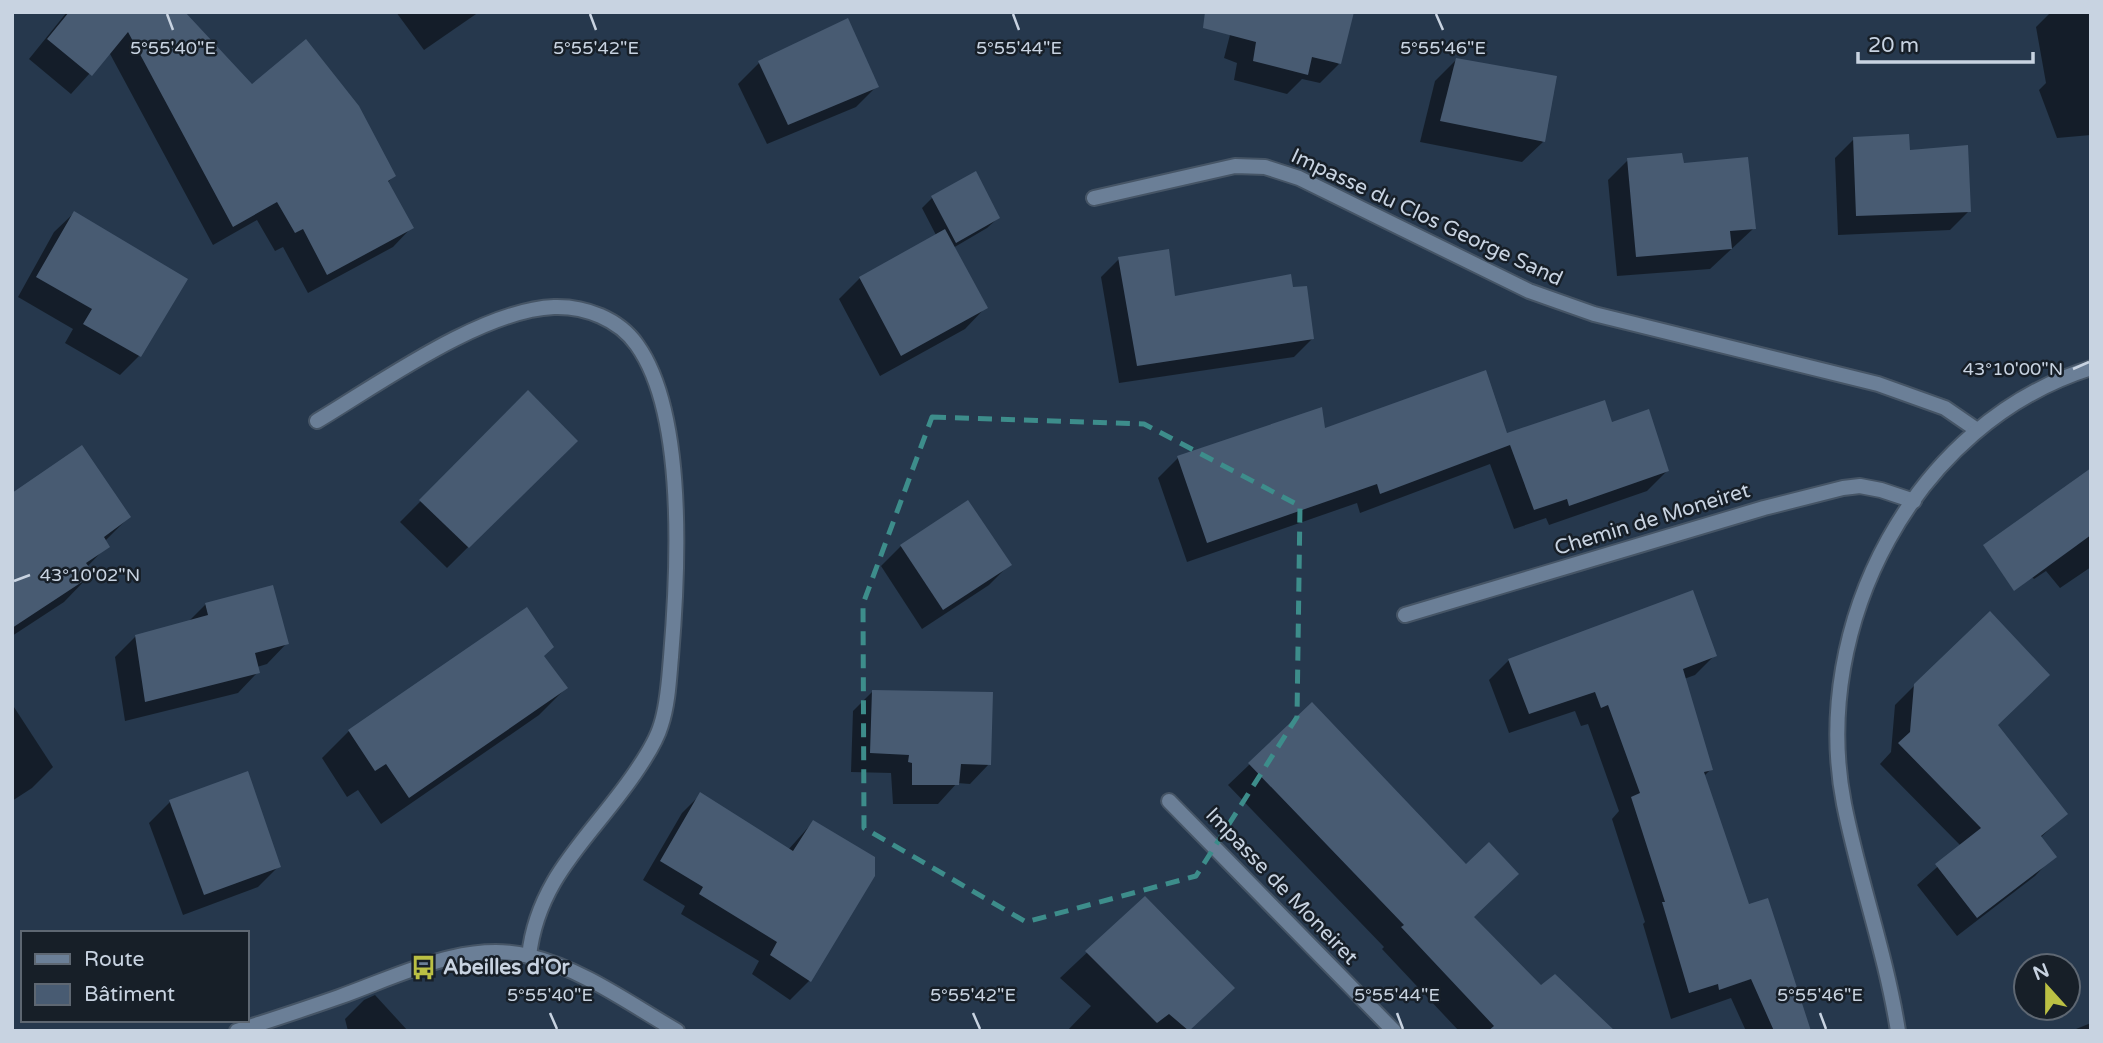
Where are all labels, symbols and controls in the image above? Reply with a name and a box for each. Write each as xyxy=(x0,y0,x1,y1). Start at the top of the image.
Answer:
scale bar xyxy=(1858,21,2033,65)
text: 20 m xyxy=(1868,33,1919,58)
text: 5°55'40"E xyxy=(130,37,216,59)
text: 5°55'42"E xyxy=(553,37,639,59)
text: 5°55'44"E xyxy=(976,37,1062,59)
text: 5°55'46"E xyxy=(1400,37,1486,59)
street label: Impasse du Clos George Sand xyxy=(1287,143,1567,292)
text: 43°10'00"N xyxy=(1963,358,2063,380)
street label: Chemin de Moneiret xyxy=(1551,478,1753,561)
text: 43°10'02"N xyxy=(40,564,140,586)
street label: Impasse de Moneiret xyxy=(1200,803,1363,970)
legend xyxy=(21,931,248,1022)
text: Route xyxy=(84,947,144,972)
north arrow xyxy=(2012,952,2082,1022)
bus stop icon: Abeilles d'Or xyxy=(409,953,437,981)
place label: Abeilles d'Or xyxy=(443,955,571,980)
text: N xyxy=(2030,959,2052,985)
text: Bâtiment xyxy=(84,982,175,1007)
text: 5°55'40"E xyxy=(507,984,593,1006)
text: 5°55'42"E xyxy=(930,984,1016,1006)
text: 5°55'44"E xyxy=(1354,984,1440,1006)
text: 5°55'46"E xyxy=(1777,984,1863,1006)

